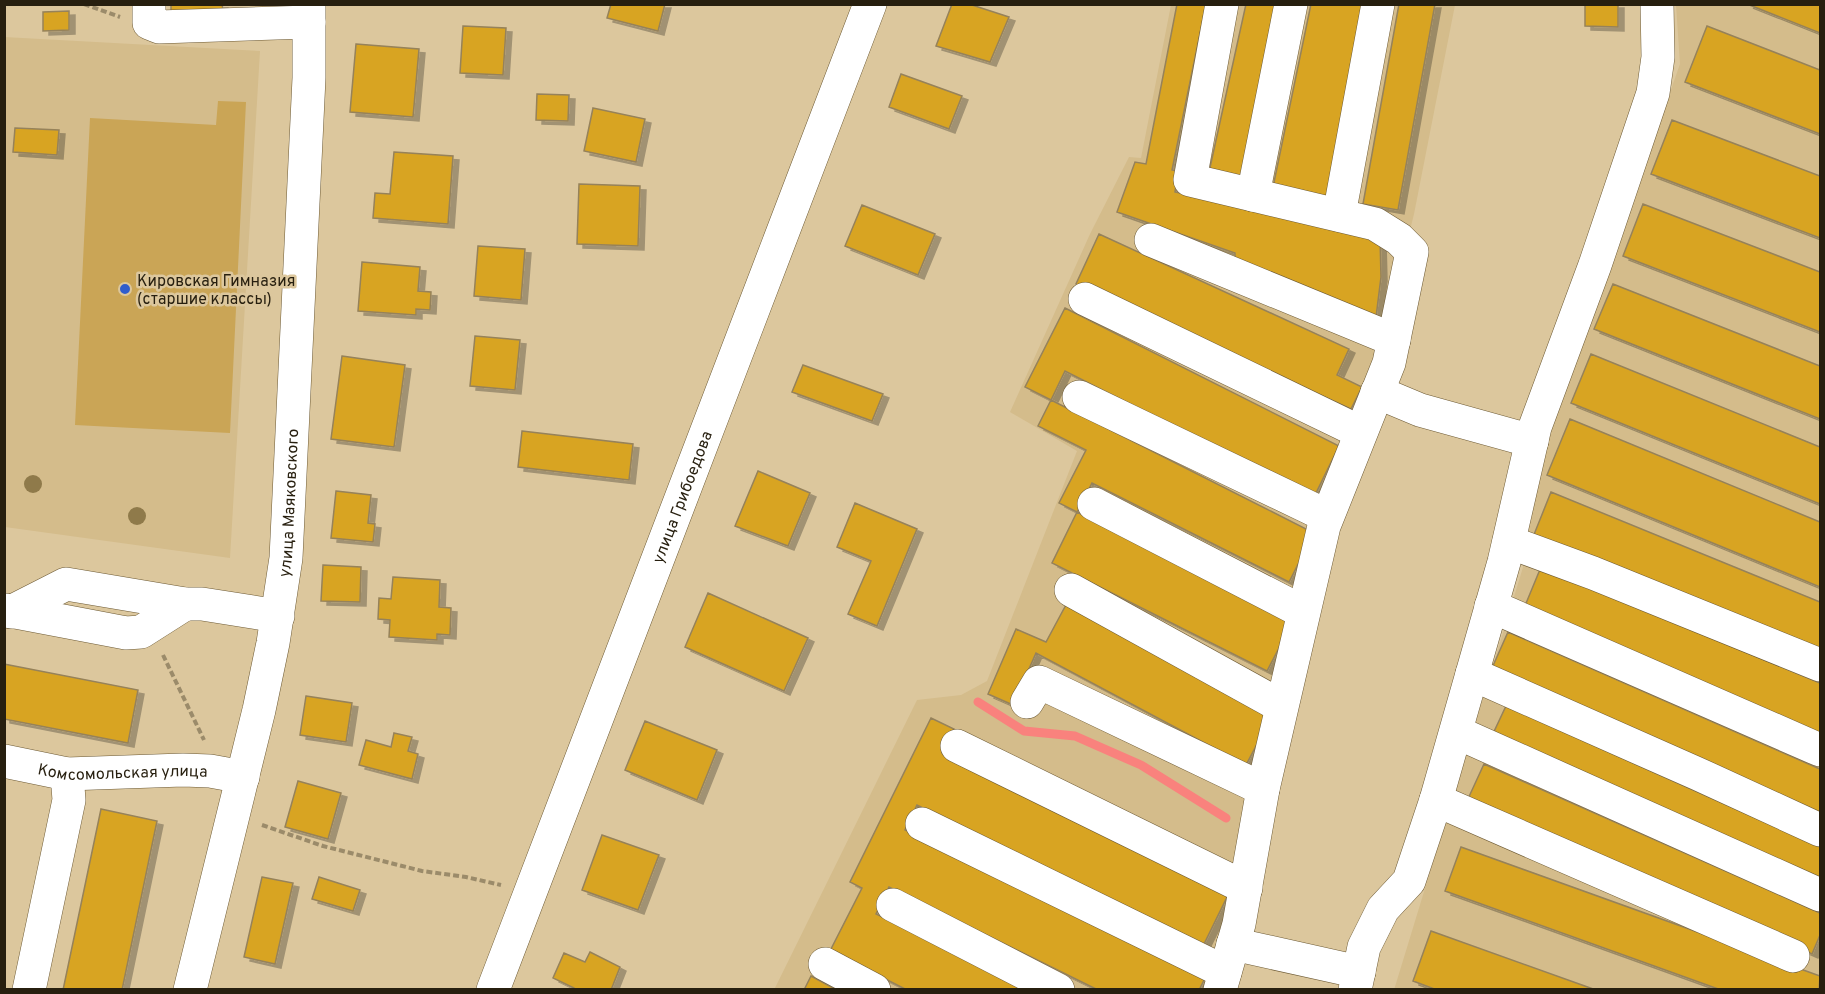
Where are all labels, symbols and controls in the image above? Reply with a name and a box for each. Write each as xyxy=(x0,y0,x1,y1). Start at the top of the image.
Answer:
place label: Кировская Гимназия (старшие классы) xyxy=(137,272,296,310)
marker: Кировская Гимназия (старшие классы) xyxy=(118,282,132,296)
street label: улица Маяковского xyxy=(275,428,304,579)
street label: улица Грибоедова xyxy=(649,428,718,567)
street label: Комсомольская улица xyxy=(36,760,208,786)

